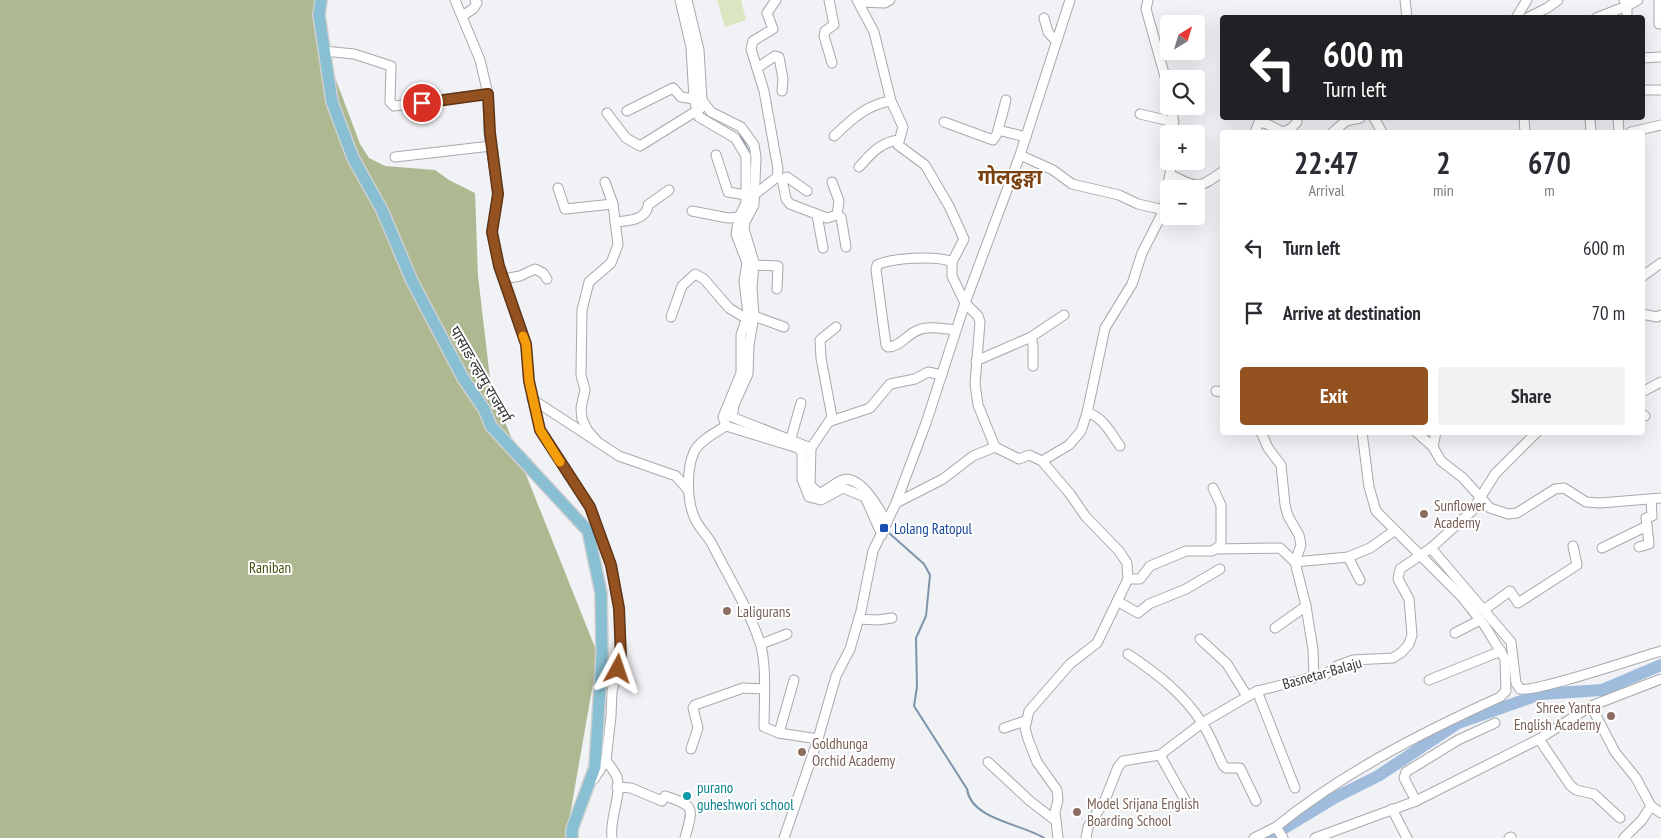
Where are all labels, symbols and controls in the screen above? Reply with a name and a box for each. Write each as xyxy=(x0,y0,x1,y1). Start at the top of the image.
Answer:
north arrow xyxy=(1160,15,1205,60)
map controls xyxy=(1160,15,1205,225)
text: 600 m xyxy=(1323,31,1404,77)
icon: left xyxy=(1240,35,1305,100)
button: search xyxy=(1160,70,1205,115)
text: Turn left xyxy=(1323,75,1387,103)
pin xyxy=(401,82,443,124)
icon: arrive xyxy=(408,89,436,117)
button: + xyxy=(1160,125,1205,170)
text: 22:47 xyxy=(1294,143,1359,182)
text: 2 xyxy=(1436,143,1451,182)
text: 670 xyxy=(1528,143,1571,182)
district label: गोलढुङ्गा xyxy=(978,164,1043,190)
button: − xyxy=(1160,180,1205,225)
text: Arrival xyxy=(1308,180,1345,200)
text: min xyxy=(1433,180,1454,200)
text: m xyxy=(1544,180,1555,200)
icon: left xyxy=(1240,234,1268,262)
text: Turn left xyxy=(1283,236,1340,260)
text: 600 m xyxy=(1583,236,1625,260)
icon: arrive xyxy=(1240,299,1268,327)
text: Arrive at destination xyxy=(1283,301,1421,325)
text: 70 m xyxy=(1592,301,1625,325)
street label: पासाङ ल्हामु राजमर्ग xyxy=(445,322,517,427)
button: Exit xyxy=(1240,367,1428,425)
button: Share xyxy=(1438,367,1625,425)
place label: Sunflower Academy xyxy=(1434,496,1487,532)
marker: Sunflower Academy xyxy=(1418,508,1430,520)
place label: Lolang Ratopul xyxy=(894,519,973,538)
marker: Lolang Ratopul xyxy=(878,522,890,534)
park label: Raniban xyxy=(249,558,291,577)
place label: Laligurans xyxy=(737,602,791,621)
marker: Laligurans xyxy=(721,605,733,617)
position arrow xyxy=(591,642,643,694)
street label: Basnetar-Balaju xyxy=(1280,653,1364,693)
place label: Shree Yantra English Academy xyxy=(1514,698,1601,734)
marker: Shree Yantra English Academy xyxy=(1605,710,1617,722)
place label: Goldhunga Orchid Academy xyxy=(812,734,896,770)
marker: Goldhunga Orchid Academy xyxy=(796,746,808,758)
place label: purano guheshwori school xyxy=(697,778,794,814)
marker: purano guheshwori school xyxy=(681,790,693,802)
place label: Model Srijana English Boarding School xyxy=(1087,794,1199,830)
marker: Model Srijana English Boarding School xyxy=(1071,806,1083,818)

